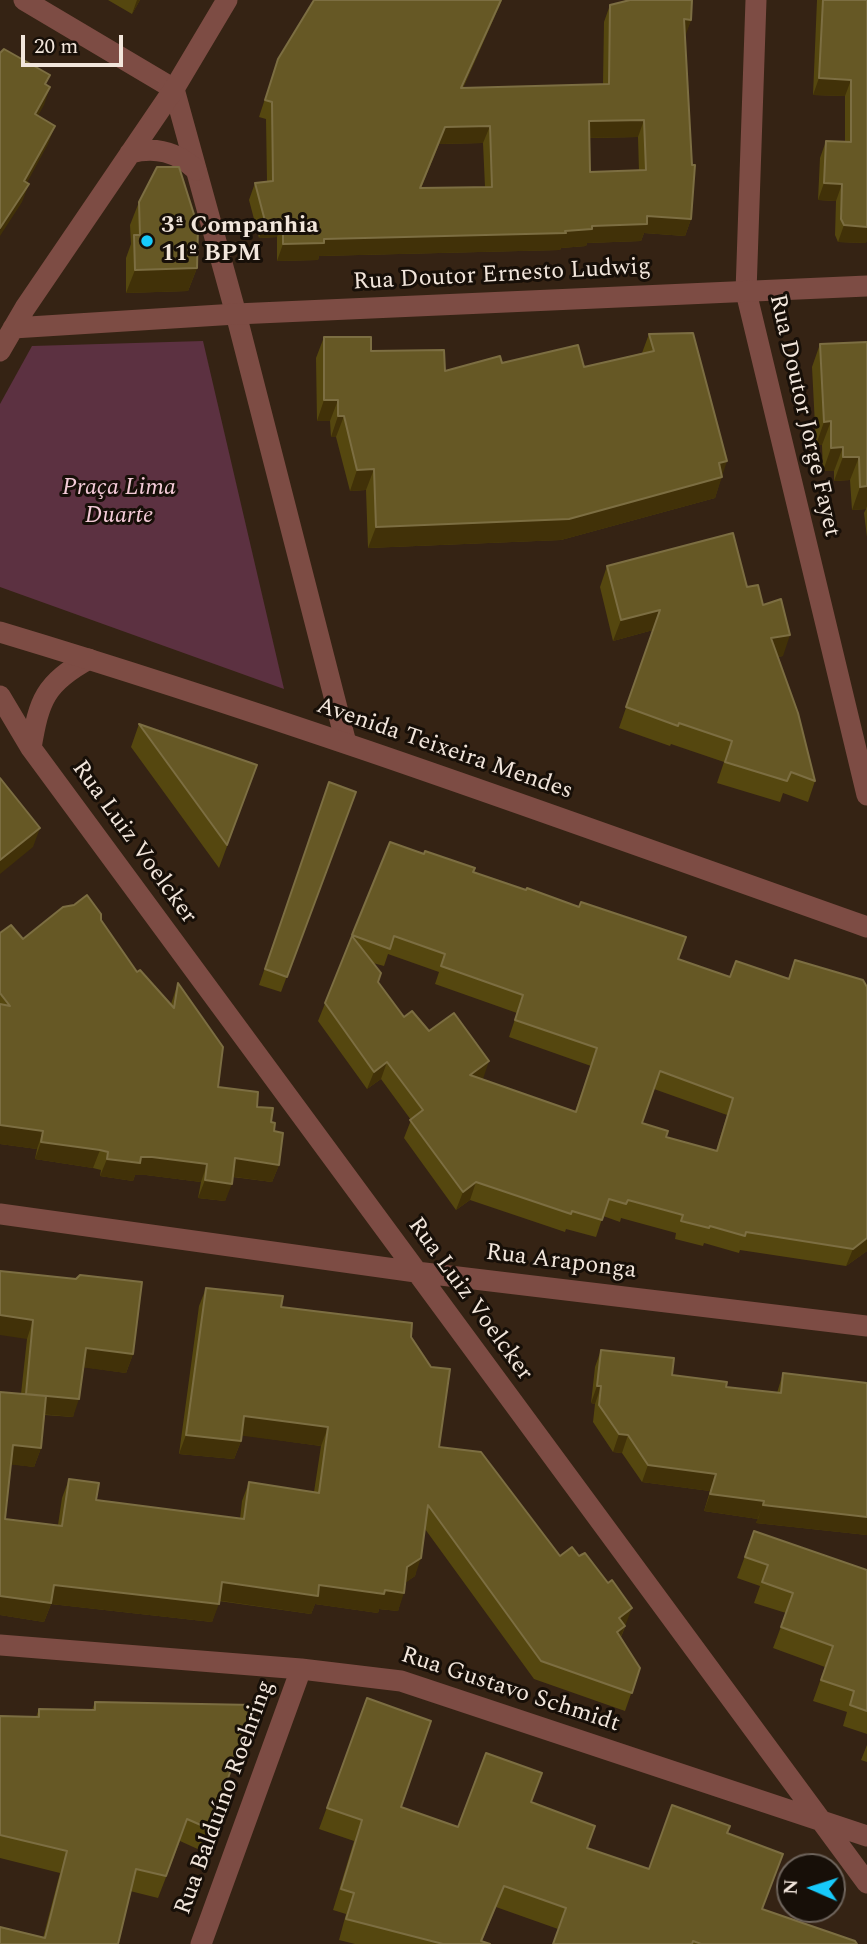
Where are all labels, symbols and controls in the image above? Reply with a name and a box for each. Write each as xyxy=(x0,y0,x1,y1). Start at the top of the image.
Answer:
scale bar xyxy=(24,21,126,65)
text: 20 m xyxy=(34,31,78,63)
place label: 3ª Companhia 11º BPM xyxy=(161,213,319,269)
marker: 3ª Companhia 11º BPM xyxy=(139,233,155,249)
street label: Rua Doutor Ernesto Ludwig xyxy=(352,254,652,298)
street label: Rua Doutor Jorge Fayet xyxy=(761,292,845,540)
park label: Praça Lima Duarte xyxy=(62,475,176,531)
street label: Avenida Teixeira Mendes xyxy=(312,693,576,807)
street label: Rua Luiz Voelcker xyxy=(64,756,202,930)
street label: Rua Luiz Voelcker xyxy=(400,1213,538,1387)
street label: Rua Araponga xyxy=(484,1239,638,1287)
street label: Rua Gustavo Schmidt xyxy=(397,1642,623,1740)
street label: Rua Balduíno Roehring xyxy=(170,1677,282,1919)
north arrow xyxy=(776,1853,846,1923)
text: N xyxy=(777,1878,806,1895)

